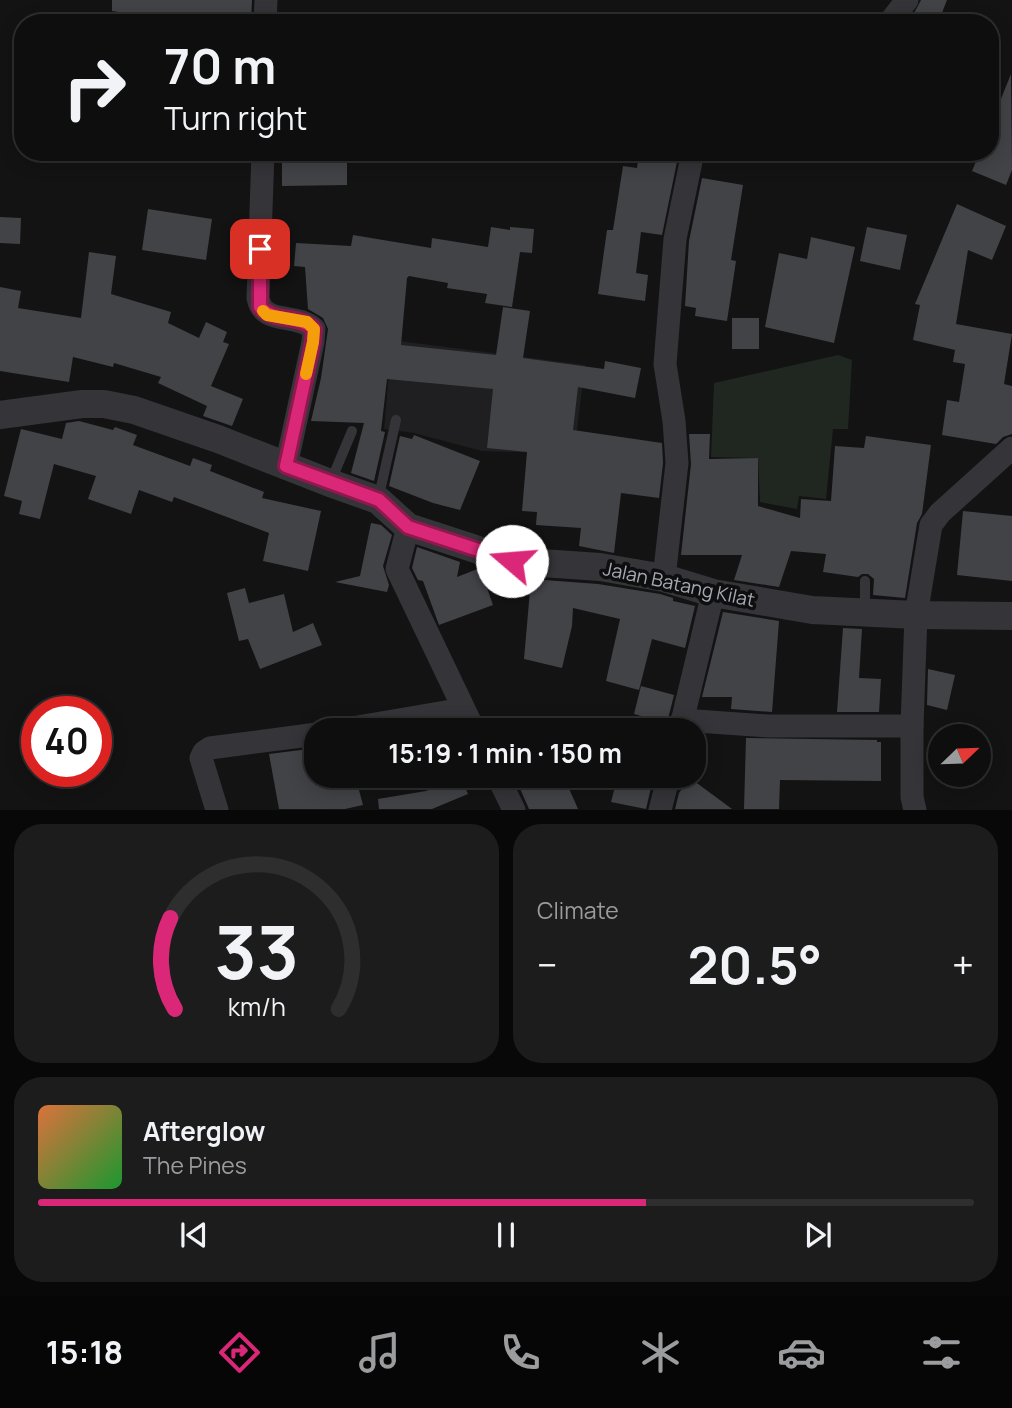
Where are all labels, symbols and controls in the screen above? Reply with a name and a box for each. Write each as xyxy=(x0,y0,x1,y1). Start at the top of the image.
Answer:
text: 70 m xyxy=(164,32,276,99)
icon: right xyxy=(49,42,140,133)
text: Turn right xyxy=(164,96,307,140)
pin xyxy=(230,219,290,279)
icon: arrive xyxy=(241,230,279,268)
position arrow xyxy=(475,524,549,598)
street label: Jalan Batang Kilat xyxy=(601,555,757,613)
speed limit sign: 40 xyxy=(21,696,112,787)
north arrow xyxy=(928,724,990,788)
map controls xyxy=(928,724,991,787)
text: 15:19 · 1 min · 150 m xyxy=(388,735,622,771)
text: Climate xyxy=(537,894,619,926)
text: 33 xyxy=(214,902,299,1002)
text: 20.5° xyxy=(687,929,822,1000)
text: − xyxy=(537,938,558,990)
text: + xyxy=(952,938,974,990)
text: km/h xyxy=(227,989,286,1024)
text: Afterglow xyxy=(143,1113,265,1149)
text: The Pines xyxy=(143,1149,247,1181)
icon: previous xyxy=(175,1216,213,1254)
icon: pause xyxy=(487,1216,525,1254)
icon: next xyxy=(799,1216,837,1254)
icon: directions xyxy=(215,1328,264,1377)
icon: music xyxy=(355,1328,404,1377)
icon: phone xyxy=(496,1328,545,1377)
icon: climate xyxy=(636,1328,685,1377)
icon: car xyxy=(777,1328,826,1377)
icon: filters xyxy=(917,1328,966,1377)
text: 15:18 xyxy=(46,1330,123,1374)

